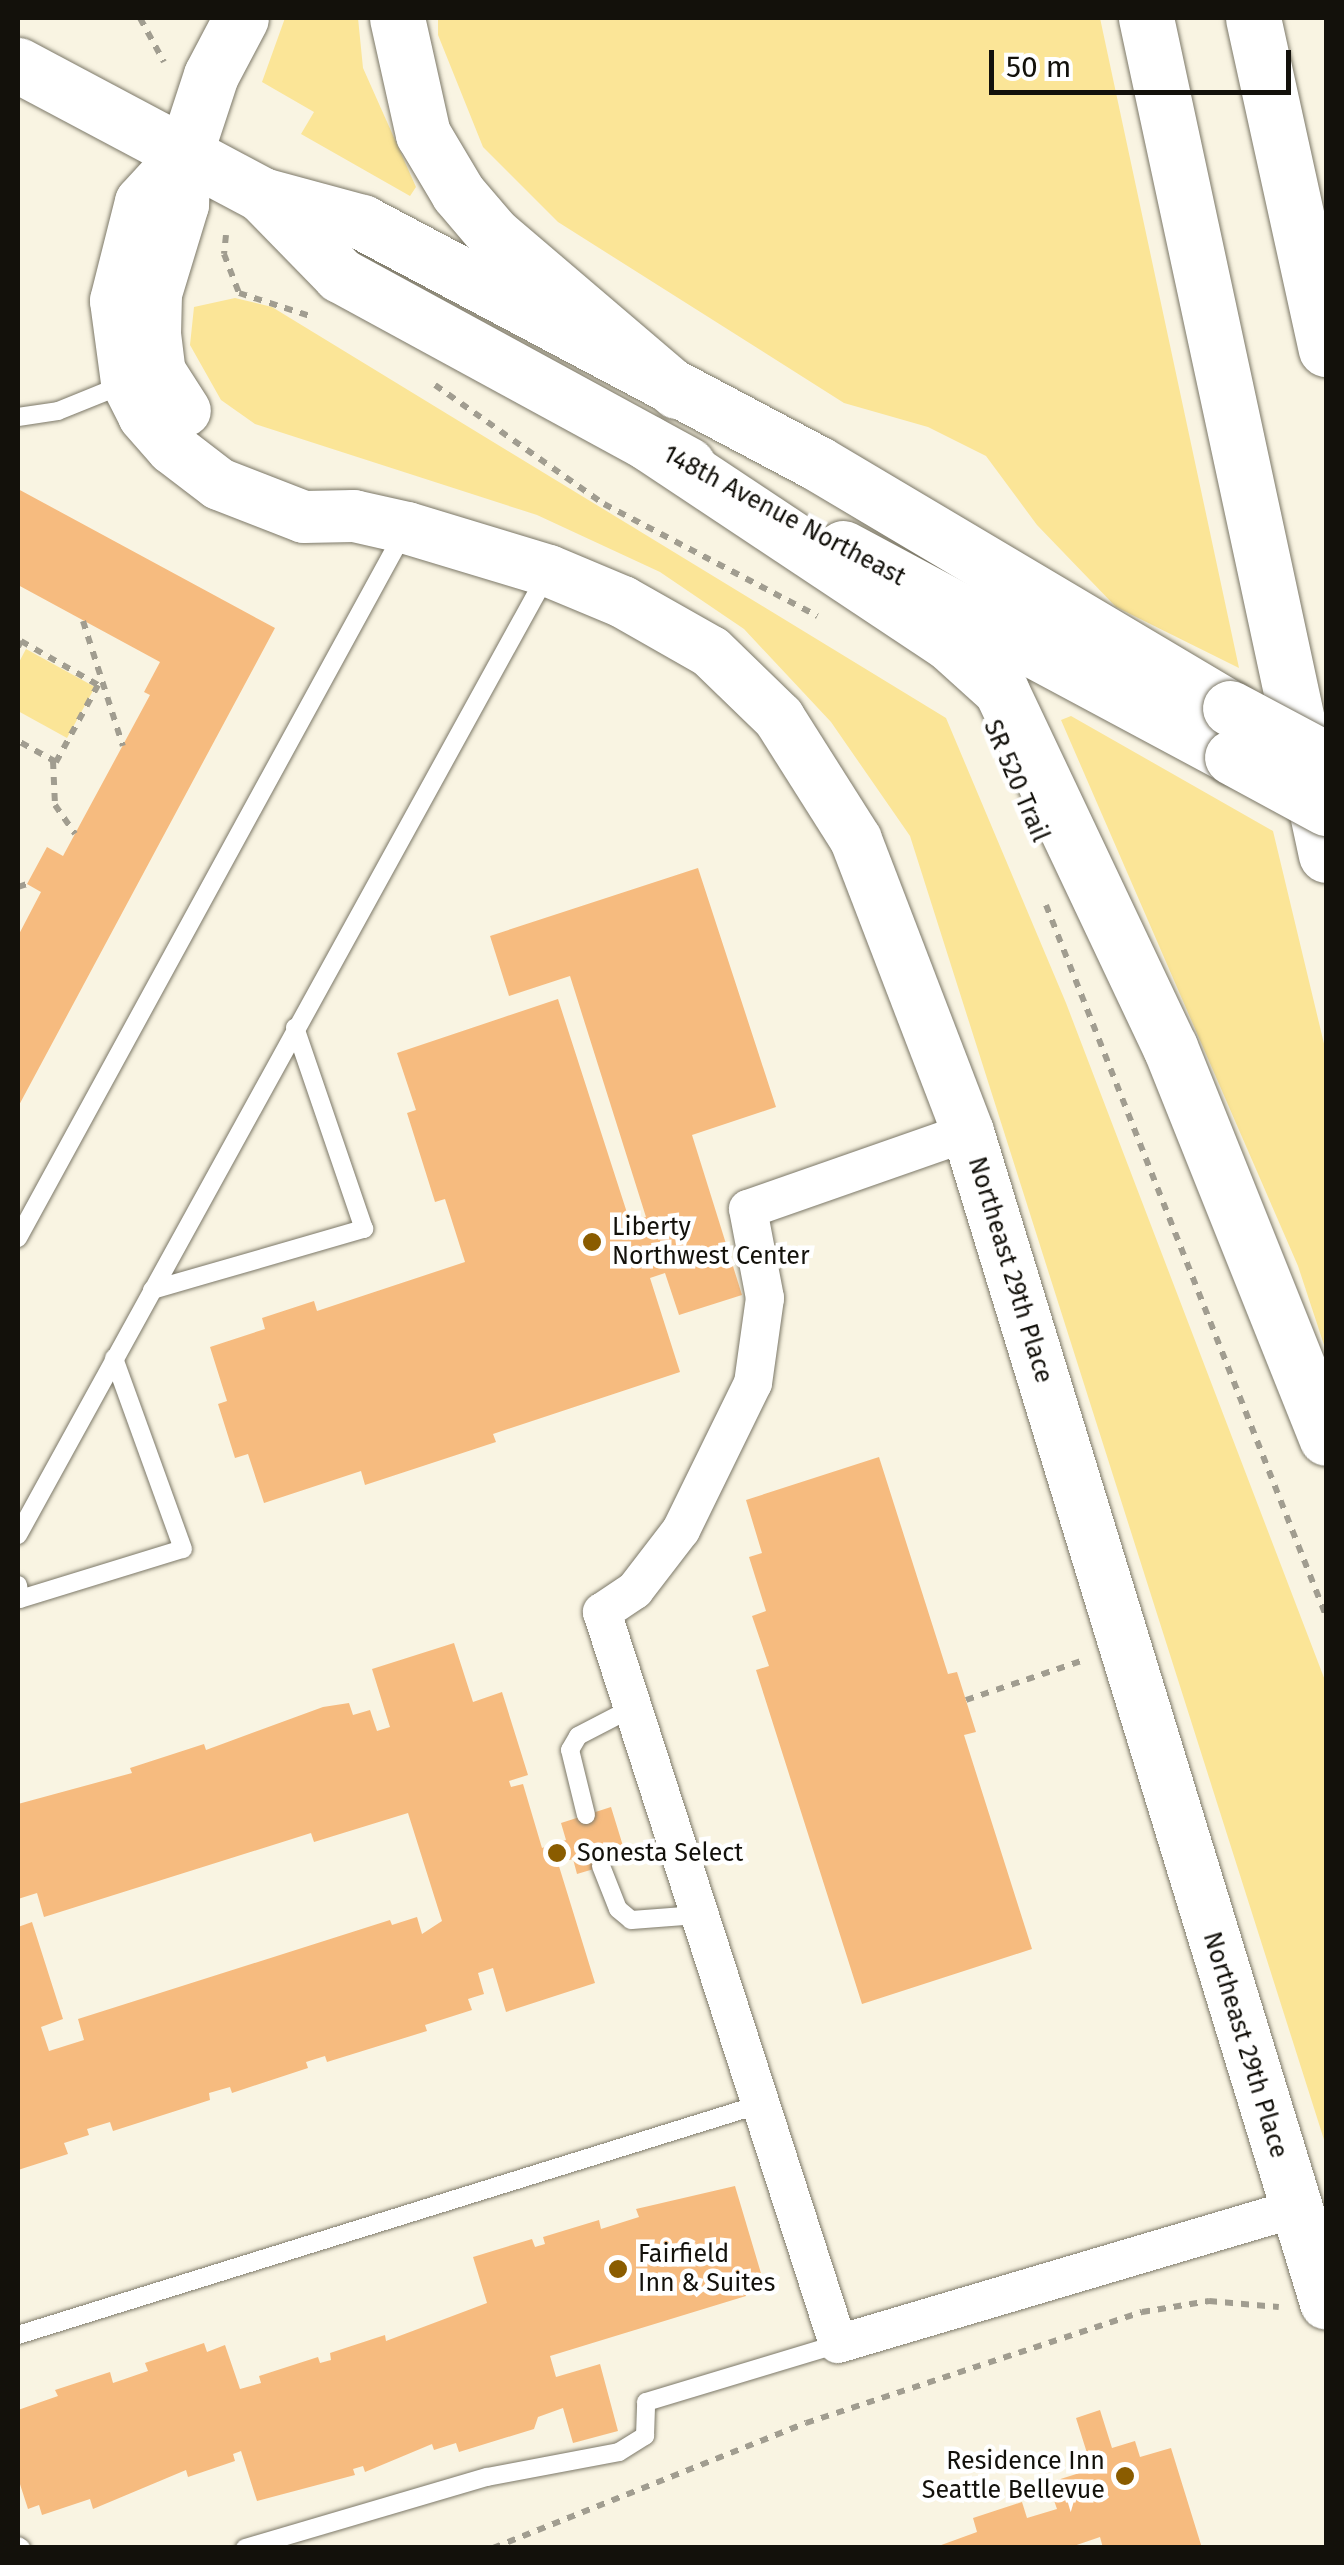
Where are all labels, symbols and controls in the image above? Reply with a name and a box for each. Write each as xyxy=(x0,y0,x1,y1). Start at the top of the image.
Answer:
scale bar xyxy=(994,30,1296,92)
text: 50 m xyxy=(1006,49,1071,85)
street label: 148th Avenue Northeast xyxy=(658,439,910,593)
street label: SR 520 Trail xyxy=(977,716,1055,846)
street label: Northeast 29th Place xyxy=(961,1153,1059,1387)
place label: Liberty Northwest Center xyxy=(612,1213,810,1272)
marker: Liberty Northwest Center xyxy=(581,1231,603,1253)
place label: Sonesta Select xyxy=(577,1838,743,1868)
marker: Sonesta Select xyxy=(546,1842,568,1864)
street label: Northeast 29th Place xyxy=(1196,1928,1294,2162)
place label: Fairfield Inn & Suites xyxy=(638,2240,775,2299)
marker: Fairfield Inn & Suites xyxy=(607,2258,629,2280)
place label: Residence Inn Seattle Bellevue xyxy=(922,2447,1105,2506)
marker: Residence Inn Seattle Bellevue xyxy=(1114,2465,1136,2487)

